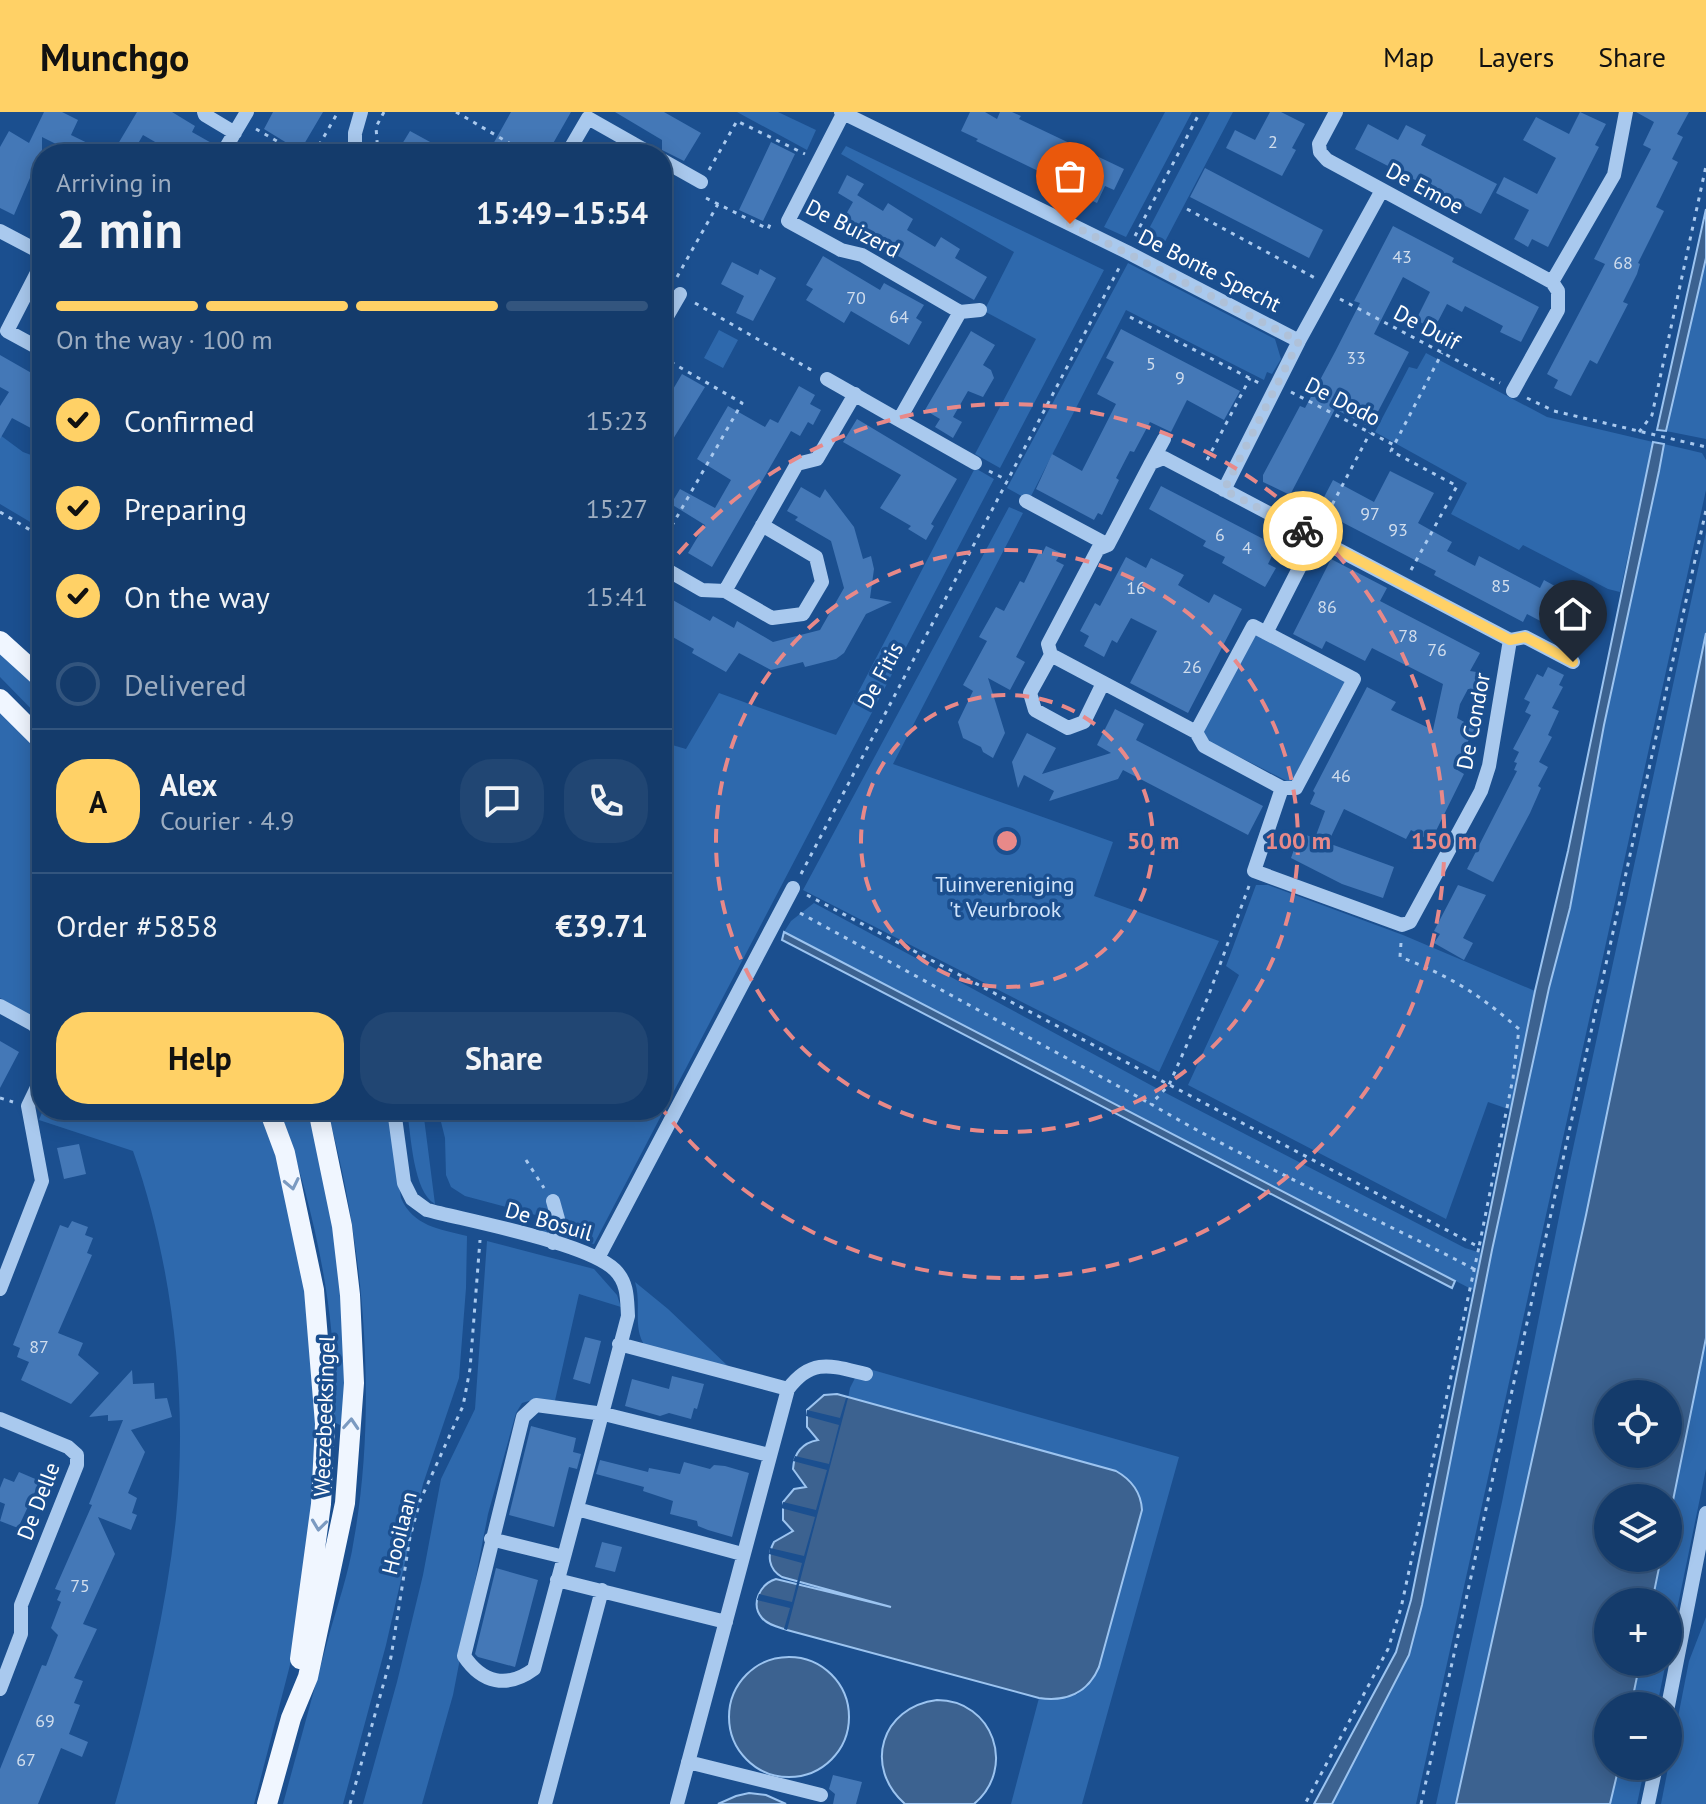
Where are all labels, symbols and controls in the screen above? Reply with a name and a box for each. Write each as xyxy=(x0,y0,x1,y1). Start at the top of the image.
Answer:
text: Munchgo xyxy=(40,32,190,81)
text: Map xyxy=(1383,38,1434,75)
text: Layers xyxy=(1478,38,1554,75)
text: Share xyxy=(1598,38,1666,75)
house number: 2 xyxy=(1268,130,1278,153)
pin xyxy=(1036,142,1104,224)
icon: bag xyxy=(1048,154,1092,198)
street label: De Emoe xyxy=(1381,156,1469,220)
text: Arriving in xyxy=(56,166,172,199)
street label: De Buizerd xyxy=(801,192,905,264)
text: 15:49–15:54 xyxy=(476,193,648,232)
text: 2 min xyxy=(56,195,183,262)
street label: De Bonte Specht xyxy=(1134,222,1286,318)
house number: 43 xyxy=(1392,245,1412,268)
house number: 68 xyxy=(1613,251,1633,274)
house number: 70 xyxy=(846,286,866,309)
street label: De Duif xyxy=(1389,298,1466,356)
house number: 64 xyxy=(889,305,909,328)
text: On the way · 100 m xyxy=(56,323,273,356)
house number: 33 xyxy=(1346,346,1366,369)
house number: 5 xyxy=(1146,352,1156,375)
house number: 9 xyxy=(1175,366,1185,389)
street label: De Dodo xyxy=(1300,370,1386,432)
icon: check xyxy=(56,398,100,442)
text: Confirmed xyxy=(124,401,255,440)
text: 15:23 xyxy=(586,404,648,437)
icon: check xyxy=(56,486,100,530)
text: Preparing xyxy=(124,489,247,528)
courier xyxy=(1263,491,1343,571)
text: 15:27 xyxy=(586,492,648,525)
house number: 97 xyxy=(1360,502,1380,525)
icon: bike xyxy=(1281,509,1325,553)
house number: 93 xyxy=(1388,518,1408,541)
house number: 6 xyxy=(1215,523,1225,546)
house number: 4 xyxy=(1242,536,1252,559)
icon: check xyxy=(56,574,100,618)
house number: 85 xyxy=(1491,574,1511,597)
house number: 16 xyxy=(1126,576,1146,599)
text: On the way xyxy=(124,577,270,616)
text: 15:41 xyxy=(586,580,648,613)
pin xyxy=(1539,580,1607,662)
icon: home xyxy=(1551,592,1595,636)
house number: 86 xyxy=(1317,595,1337,618)
house number: 78 xyxy=(1398,624,1418,647)
street label: De Fitis xyxy=(851,637,909,713)
house number: 76 xyxy=(1427,638,1447,661)
house number: 26 xyxy=(1182,655,1202,678)
text: Delivered xyxy=(124,665,247,704)
street label: De Condor xyxy=(1450,670,1496,772)
button: chat xyxy=(460,759,544,843)
button: phone xyxy=(564,759,648,843)
house number: 46 xyxy=(1331,764,1351,787)
text: Alex xyxy=(160,765,217,804)
text: A xyxy=(89,782,107,821)
text: Courier · 4.9 xyxy=(160,804,294,837)
text: 50 m xyxy=(1127,825,1179,856)
text: 100 m xyxy=(1265,825,1331,856)
text: 150 m xyxy=(1411,825,1477,856)
centre of rings xyxy=(993,827,1021,855)
park label: Tuinvereniging 't Veurbrook xyxy=(935,870,1075,923)
text: Order #5858 xyxy=(56,906,218,945)
text: €39.71 xyxy=(556,906,648,945)
button: Help xyxy=(56,1012,344,1104)
button: Share xyxy=(360,1012,648,1104)
one-way arrow xyxy=(283,1177,300,1191)
street label: De Bosuil xyxy=(502,1195,596,1247)
house number: 87 xyxy=(29,1335,49,1358)
street label: Weezebeeksingel xyxy=(307,1335,341,1497)
map controls xyxy=(1594,1380,1682,1780)
button: locate xyxy=(1594,1380,1682,1468)
one-way arrow xyxy=(342,1417,359,1430)
street label: De Delle xyxy=(10,1458,66,1544)
button: layers xyxy=(1594,1484,1682,1572)
street label: Hooilaan xyxy=(375,1489,423,1577)
one-way arrow xyxy=(311,1518,328,1532)
house number: 75 xyxy=(70,1574,90,1597)
button: + xyxy=(1594,1588,1682,1676)
button: − xyxy=(1594,1692,1682,1780)
house number: 69 xyxy=(35,1709,55,1732)
house number: 67 xyxy=(16,1748,36,1771)

